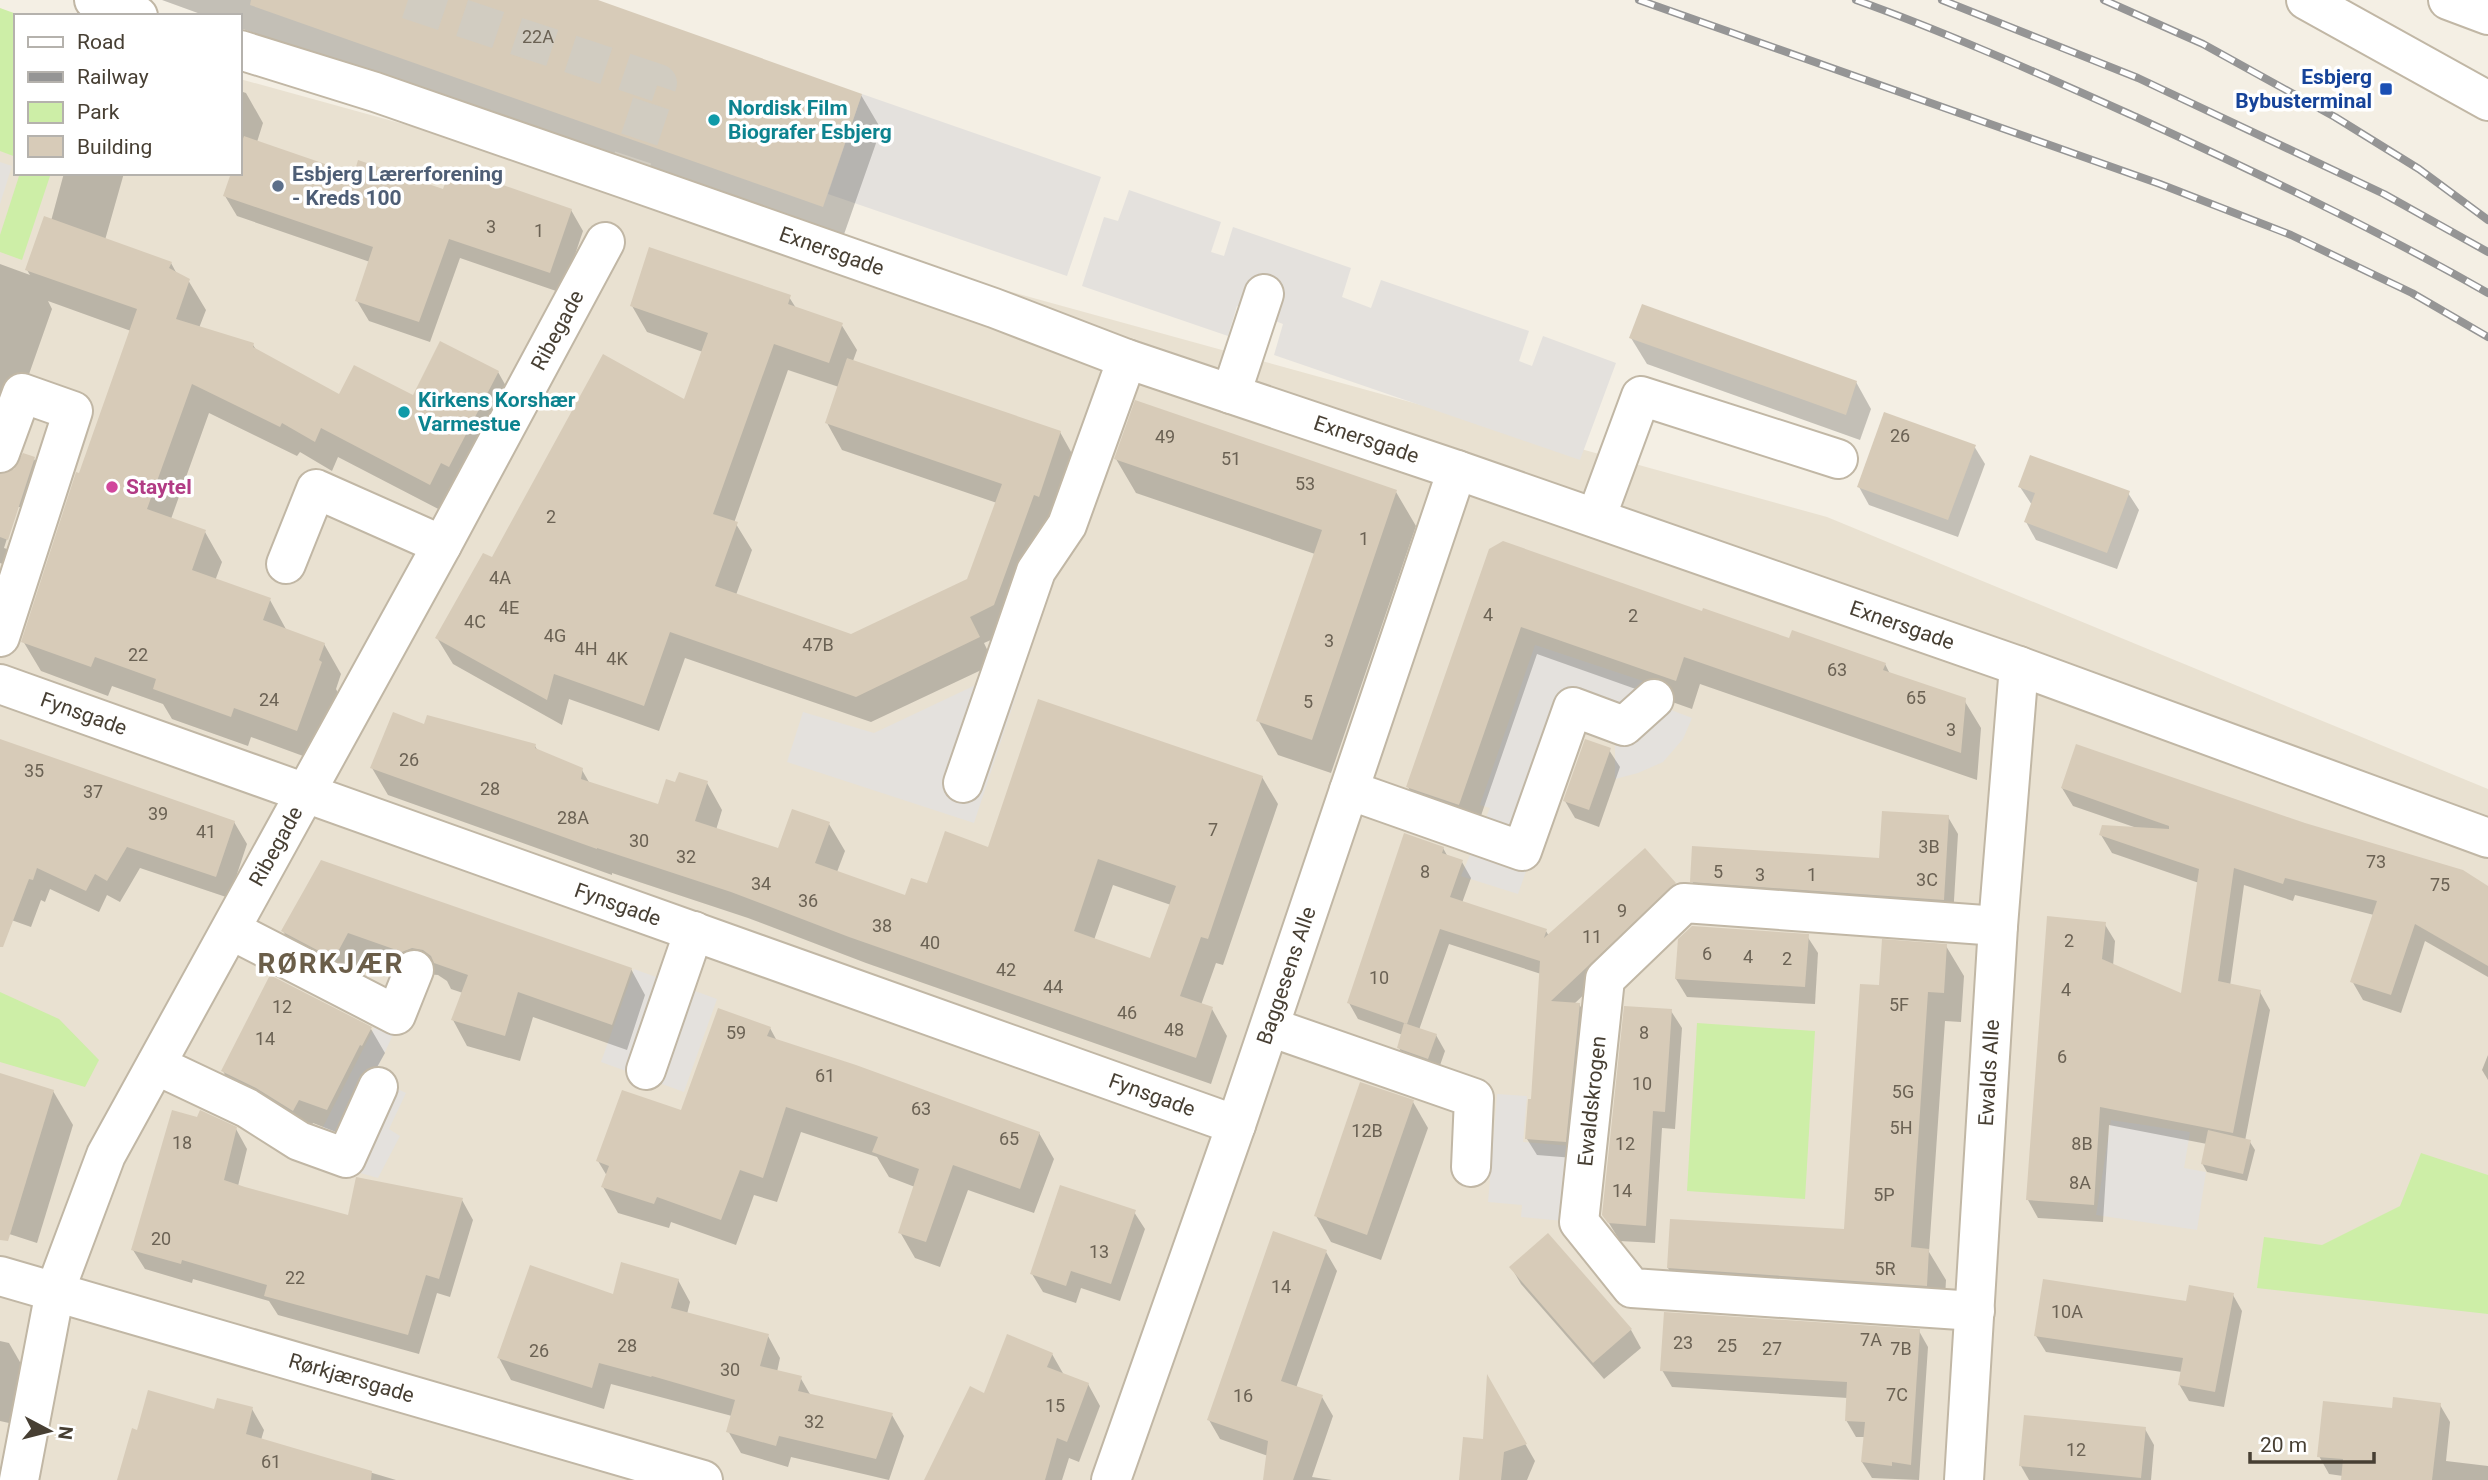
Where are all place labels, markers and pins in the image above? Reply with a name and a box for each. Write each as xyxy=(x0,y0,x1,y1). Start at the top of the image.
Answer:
place label: Esbjerg Bybusterminal xyxy=(2235,65,2372,113)
marker: Esbjerg Bybusterminal xyxy=(2378,81,2394,97)
place label: Nordisk Film Biografer Esbjerg xyxy=(728,96,892,144)
marker: Nordisk Film Biografer Esbjerg xyxy=(706,112,722,128)
place label: Esbjerg Lærerforening - Kreds 100 xyxy=(292,162,503,210)
marker: Esbjerg Lærerforening - Kreds 100 xyxy=(270,178,286,194)
place label: Kirkens Korshær Varmestue xyxy=(418,388,576,436)
marker: Kirkens Korshær Varmestue xyxy=(396,404,412,420)
place label: Staytel xyxy=(126,475,192,499)
marker: Staytel xyxy=(104,479,120,495)

